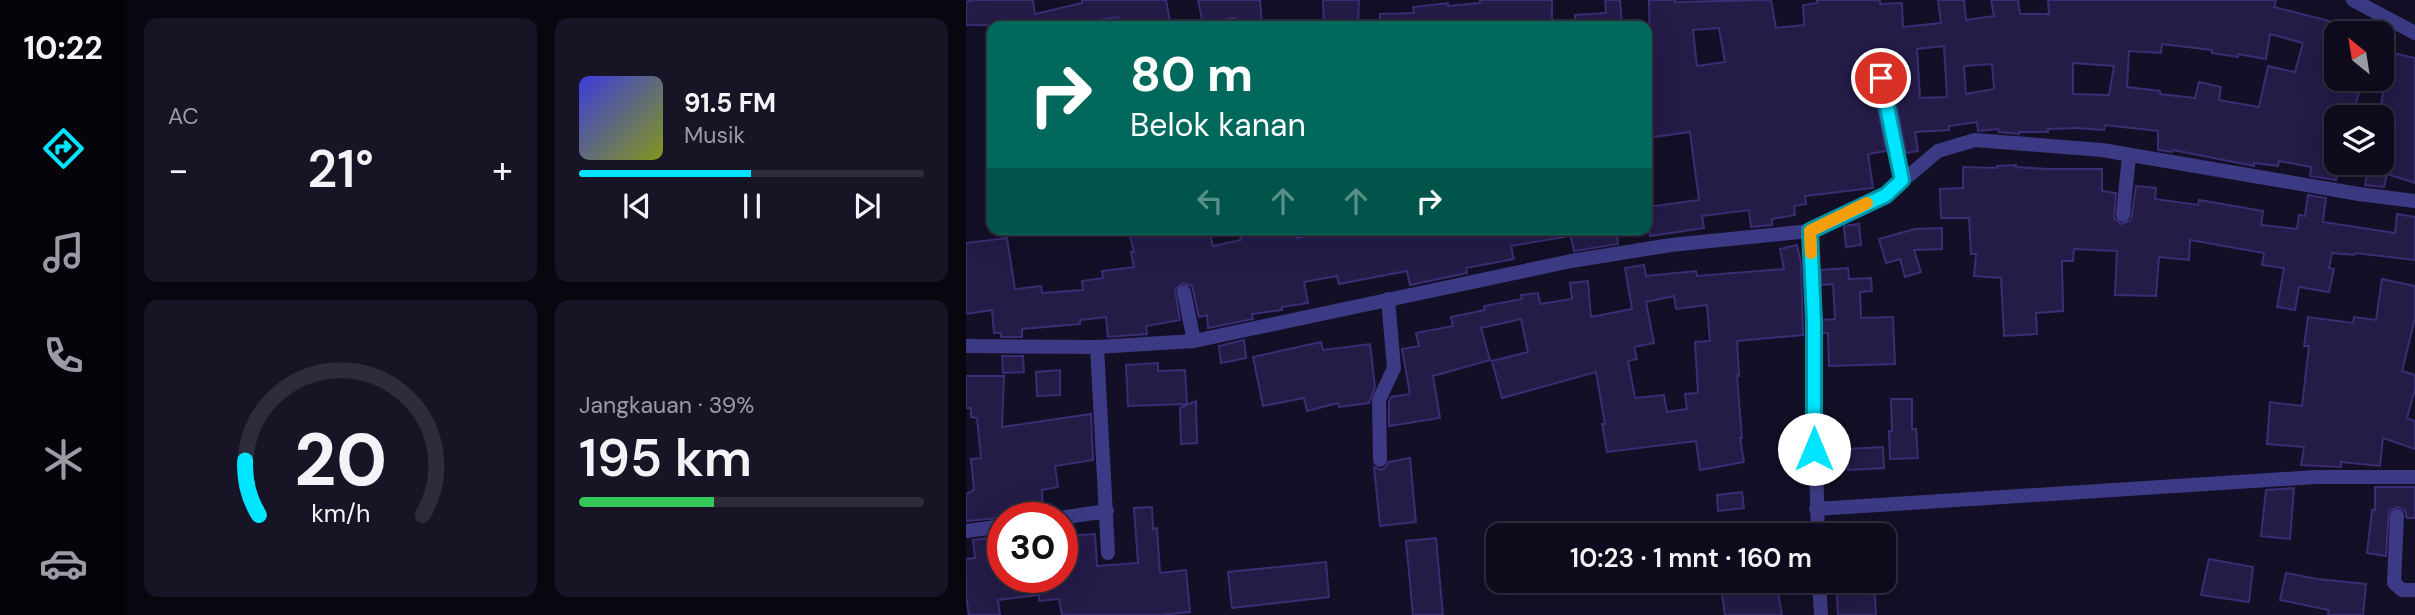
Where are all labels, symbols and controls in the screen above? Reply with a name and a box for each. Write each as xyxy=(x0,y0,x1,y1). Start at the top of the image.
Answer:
north arrow xyxy=(2324,21,2394,91)
map controls xyxy=(2324,21,2394,175)
text: 10:22 xyxy=(23,27,103,69)
text: 80 m xyxy=(1130,42,1253,106)
pin xyxy=(1851,48,1911,108)
icon: right xyxy=(1015,49,1106,140)
icon: arrive xyxy=(1862,59,1900,97)
text: 91.5 FM xyxy=(684,86,776,120)
text: AC xyxy=(168,101,199,131)
text: Belok kanan xyxy=(1130,104,1306,146)
button: layers xyxy=(2324,105,2394,175)
text: Musik xyxy=(684,120,745,150)
icon: directions xyxy=(39,124,88,173)
text: 21° xyxy=(307,135,374,203)
text: − xyxy=(168,145,189,195)
text: + xyxy=(492,145,513,195)
icon: left xyxy=(1191,182,1229,220)
icon: ahead xyxy=(1264,182,1302,220)
icon: ahead xyxy=(1337,182,1375,220)
icon: right xyxy=(1410,182,1448,220)
icon: previous xyxy=(618,187,656,225)
icon: pause xyxy=(733,187,771,225)
icon: next xyxy=(848,187,886,225)
icon: music xyxy=(39,228,88,277)
icon: phone xyxy=(39,331,88,380)
text: Jangkauan · 39% xyxy=(579,390,754,420)
position arrow xyxy=(1777,412,1851,486)
text: 20 xyxy=(294,413,387,508)
text: 195 km xyxy=(579,424,752,492)
icon: climate xyxy=(39,435,88,484)
text: km/h xyxy=(311,496,370,529)
speed limit sign: 30 xyxy=(987,502,1078,593)
icon: car xyxy=(39,539,88,588)
text: 10:23 · 1 mnt · 160 m xyxy=(1570,541,1812,575)

